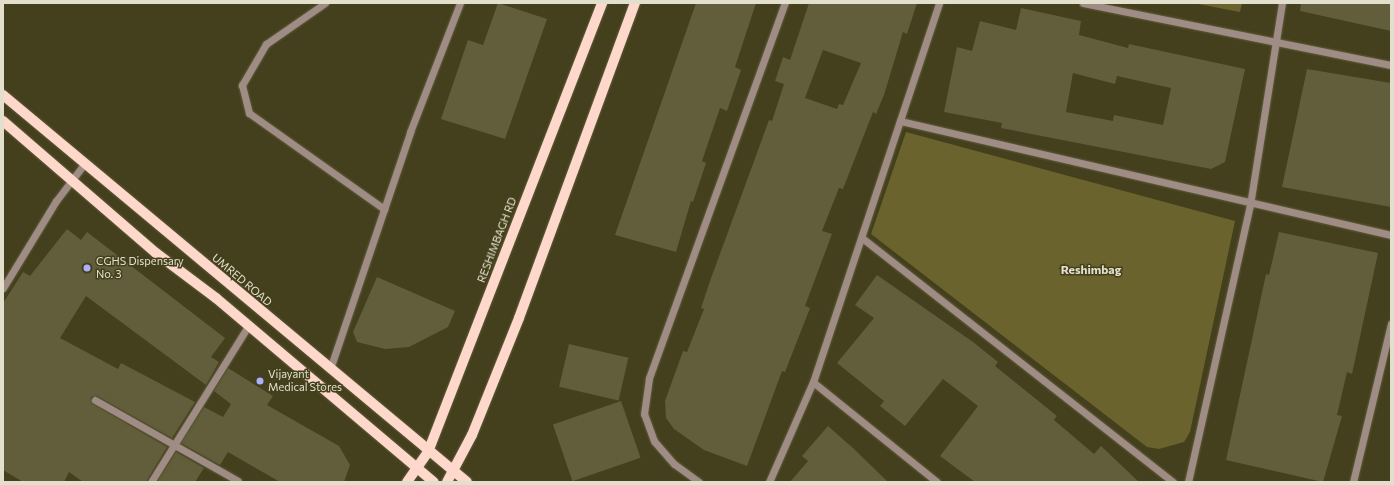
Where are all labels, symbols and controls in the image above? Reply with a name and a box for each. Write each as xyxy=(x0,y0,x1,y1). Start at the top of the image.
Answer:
street label: RESHIMBAGH RD xyxy=(475,195,519,285)
street label: UMRED ROAD xyxy=(209,251,275,309)
place label: CGHS Dispensary No. 3 xyxy=(96,255,184,281)
marker: CGHS Dispensary No. 3 xyxy=(81,262,93,274)
district label: Reshimbag xyxy=(1061,263,1121,277)
place label: Vijayant Medical Stores xyxy=(268,368,342,394)
marker: Vijayant Medical Stores xyxy=(255,376,265,386)

